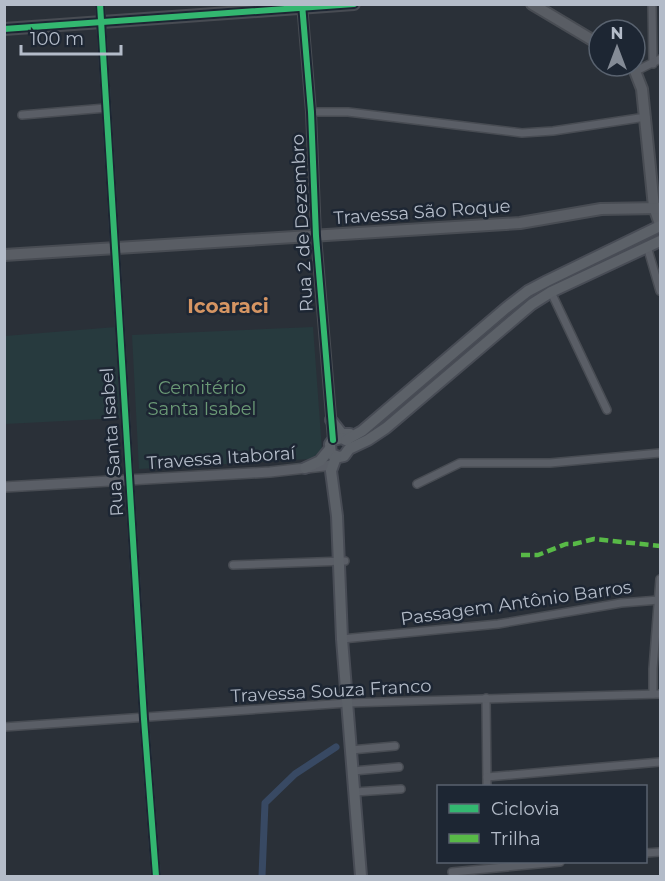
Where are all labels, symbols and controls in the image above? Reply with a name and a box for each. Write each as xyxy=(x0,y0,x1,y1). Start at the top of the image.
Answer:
scale bar xyxy=(21,18,122,56)
north arrow xyxy=(587,18,647,78)
text: N xyxy=(611,24,623,43)
text: 100 m xyxy=(30,28,84,50)
street label: Rua 2 de Dezembro xyxy=(286,133,318,313)
street label: Travessa São Roque xyxy=(333,195,511,229)
district label: Icoaraci xyxy=(187,294,269,318)
street label: Rua Santa Isabel xyxy=(96,367,128,517)
park label: Cemitério Santa Isabel xyxy=(148,377,256,420)
street label: Travessa Itaboraí xyxy=(146,442,297,474)
street label: Passagem Antônio Barros xyxy=(399,576,633,630)
street label: Travessa Souza Franco xyxy=(230,675,432,707)
legend xyxy=(437,785,647,863)
text: Ciclovia xyxy=(491,798,560,820)
text: Trilha xyxy=(491,828,541,850)

